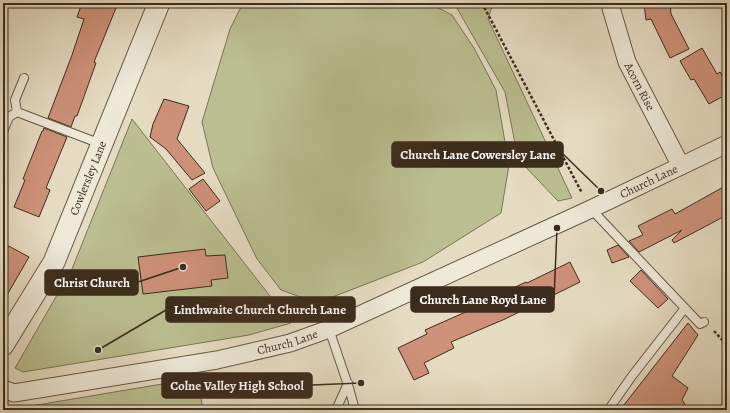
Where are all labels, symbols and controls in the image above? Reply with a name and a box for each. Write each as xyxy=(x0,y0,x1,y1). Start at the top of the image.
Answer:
street label: Acorn Rise xyxy=(620,59,659,113)
street label: Cowlersley Lane xyxy=(66,138,110,218)
callout: Church Lane Cowersley Lane xyxy=(392,142,563,167)
text: Church Lane Cowersley Lane xyxy=(400,146,556,163)
street label: Church Lane xyxy=(617,161,680,202)
callout: Christ Church xyxy=(45,270,138,295)
text: Christ Church xyxy=(54,274,130,291)
callout: Church Lane Royd Lane xyxy=(411,287,554,312)
text: Church Lane Royd Lane xyxy=(419,291,547,308)
callout: Linthwaite Church Church Lane xyxy=(166,297,355,322)
text: Linthwaite Church Church Lane xyxy=(174,301,346,318)
street label: Church Lane xyxy=(255,326,320,358)
callout: Colne Valley High School xyxy=(162,373,312,398)
text: Colne Valley High School xyxy=(170,377,304,394)

